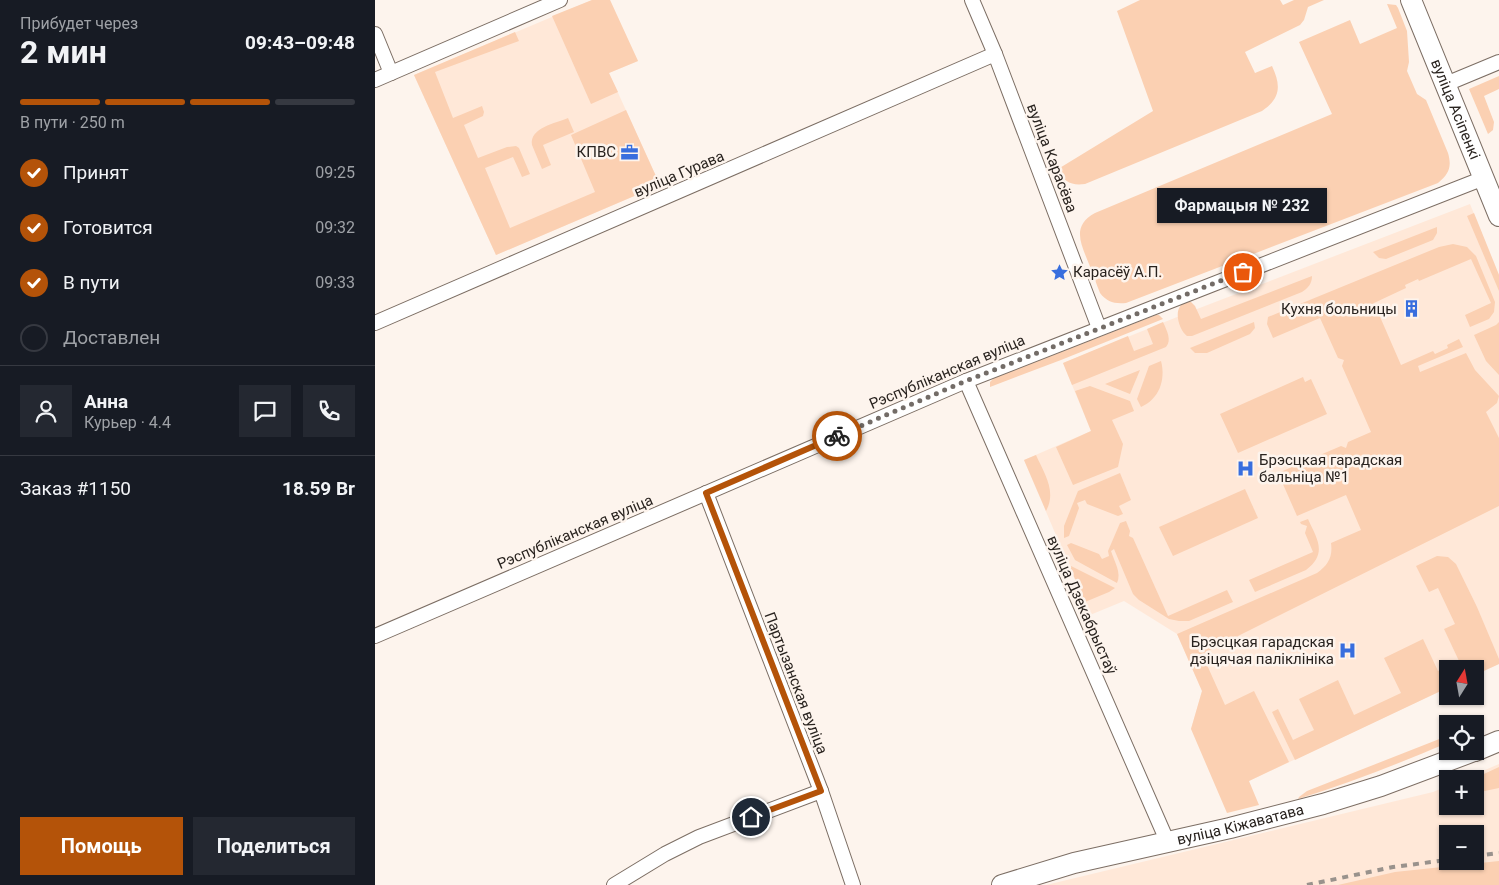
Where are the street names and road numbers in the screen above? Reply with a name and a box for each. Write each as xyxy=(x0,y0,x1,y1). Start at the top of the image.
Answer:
street label: вуліца Асіпенкі xyxy=(1427,56,1484,162)
street label: вуліца Карасёва xyxy=(1023,101,1081,215)
street label: вуліца Гурава xyxy=(631,147,727,201)
street label: Рэспубліканская вуліца xyxy=(866,331,1028,413)
street label: Рэспубліканская вуліца xyxy=(494,491,656,573)
street label: вуліца Дзекабрыстаў xyxy=(1043,533,1121,677)
street label: Партызанская вуліца xyxy=(761,609,831,757)
street label: вуліца Кіжаватава xyxy=(1175,800,1306,849)

